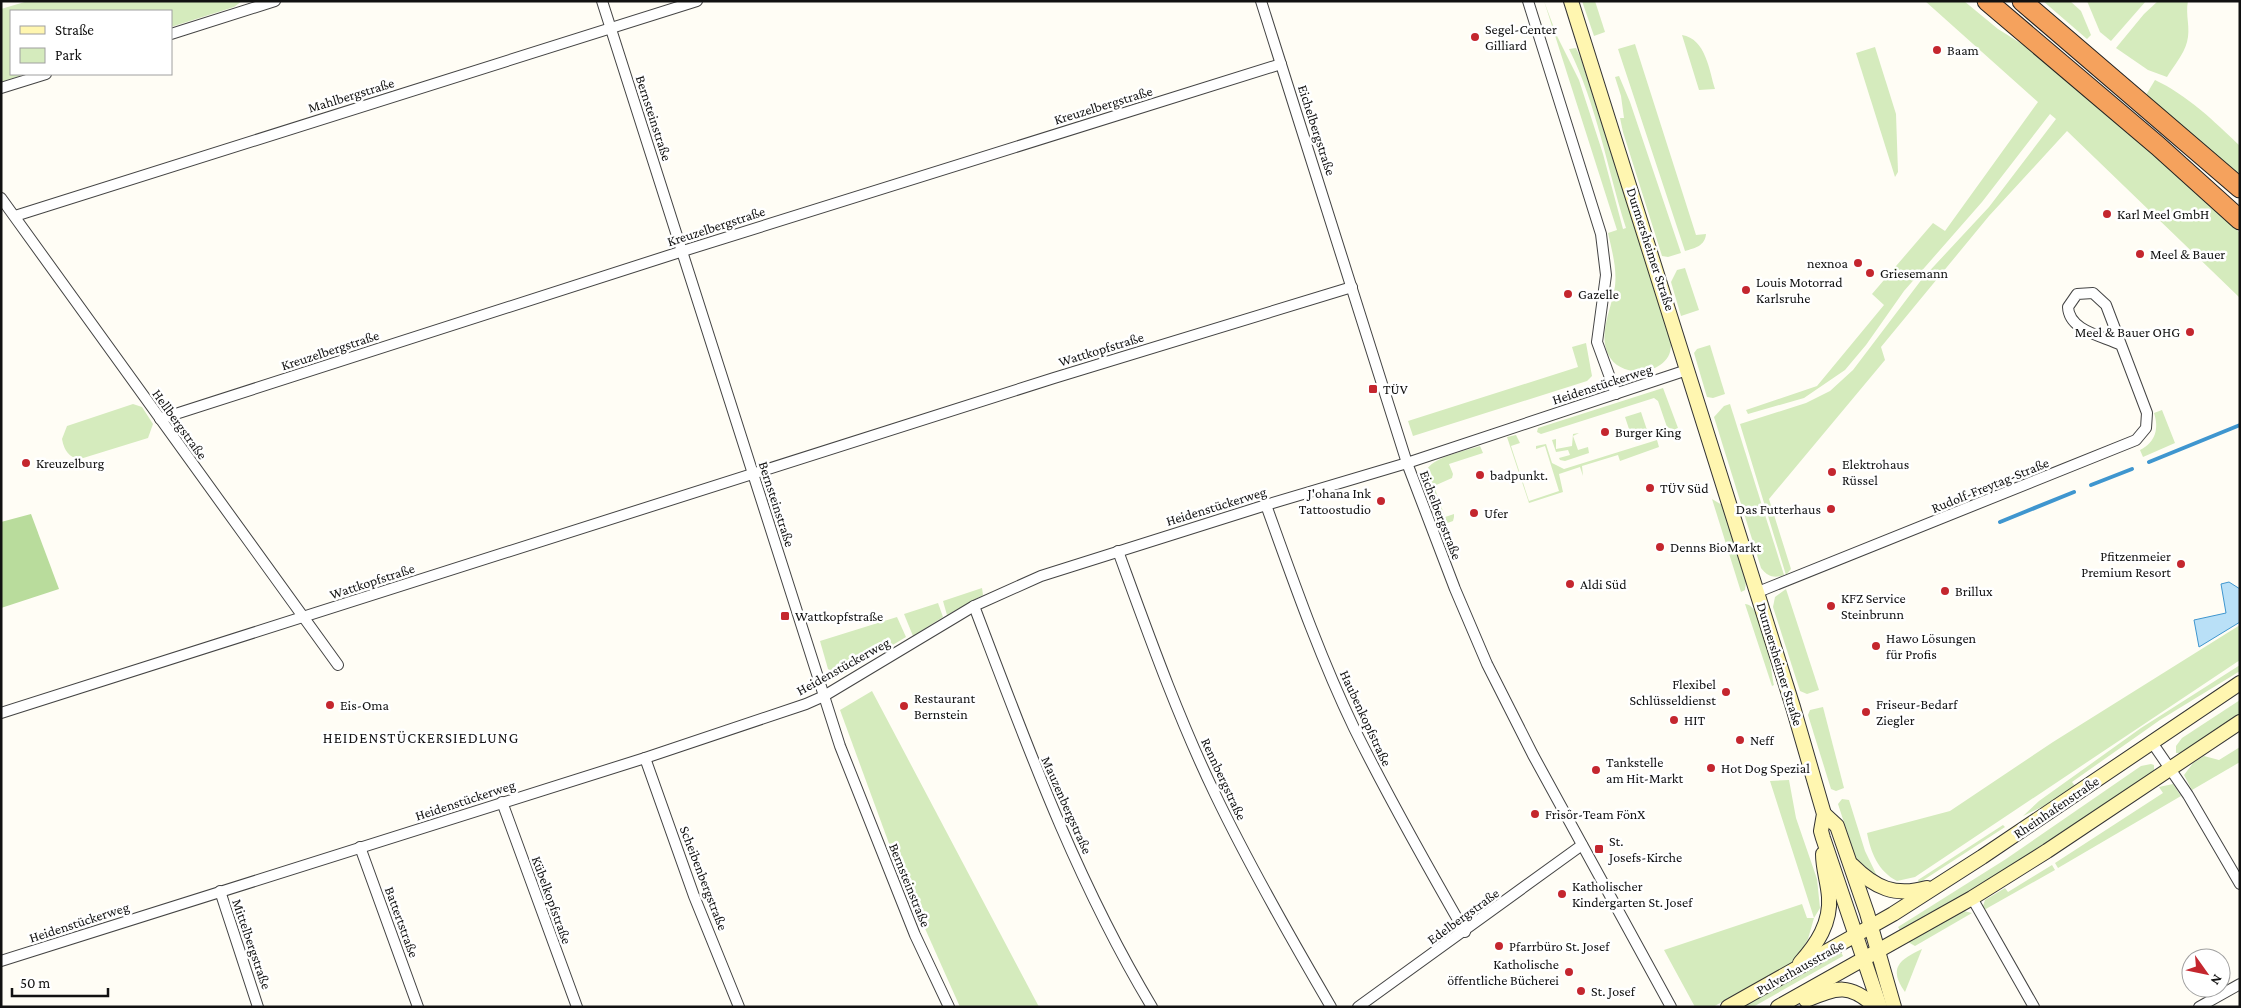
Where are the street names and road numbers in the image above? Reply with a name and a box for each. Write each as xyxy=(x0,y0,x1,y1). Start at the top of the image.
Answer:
street label: Bernsteinstraße xyxy=(633,73,675,163)
street label: Mahlbergstraße xyxy=(306,74,396,116)
street label: Kreuzelbergstraße xyxy=(1052,82,1154,128)
street label: Eichelbergstraße xyxy=(1295,83,1339,177)
street label: Durmersheimer Straße xyxy=(1624,186,1678,312)
street label: Kreuzelbergstraße xyxy=(665,203,767,249)
street label: Kreuzelbergstraße xyxy=(279,327,381,373)
street label: Wattkopfstraße xyxy=(1056,328,1146,370)
street label: Heidenstückerweg xyxy=(1550,360,1654,408)
street label: Hellbergstraße xyxy=(149,386,211,462)
street label: Rudolf-Freytag-Straße xyxy=(1929,454,2051,516)
street label: Bernsteinstraße xyxy=(756,459,798,549)
street label: Eichelbergstraße xyxy=(1417,468,1465,562)
street label: Heidenstückerweg xyxy=(1164,483,1268,529)
street label: Wattkopfstraße xyxy=(328,560,416,602)
street label: Durmersheimer Straße xyxy=(1754,600,1806,728)
street label: Heidenstückerweg xyxy=(794,634,893,698)
street label: Haubenkopfstraße xyxy=(1337,667,1395,769)
street label: Rennbergstraße xyxy=(1198,735,1250,823)
street label: Mauzenbergstraße xyxy=(1038,754,1096,856)
street label: Rheinhafenstraße xyxy=(2010,773,2102,841)
street label: Heidenstückerweg xyxy=(413,776,517,824)
street label: Scheibenbergstraße xyxy=(677,824,731,932)
street label: Bernsteinstraße xyxy=(886,841,934,929)
street label: Kübelkopfstraße xyxy=(529,854,575,946)
street label: Battertstraße xyxy=(382,884,422,960)
street label: Edelbergstraße xyxy=(1424,885,1502,947)
street label: Mittelbergstraße xyxy=(229,897,275,991)
street label: Heidenstückerweg xyxy=(27,898,131,946)
street label: Pulverhausstraße xyxy=(1753,936,1847,998)

